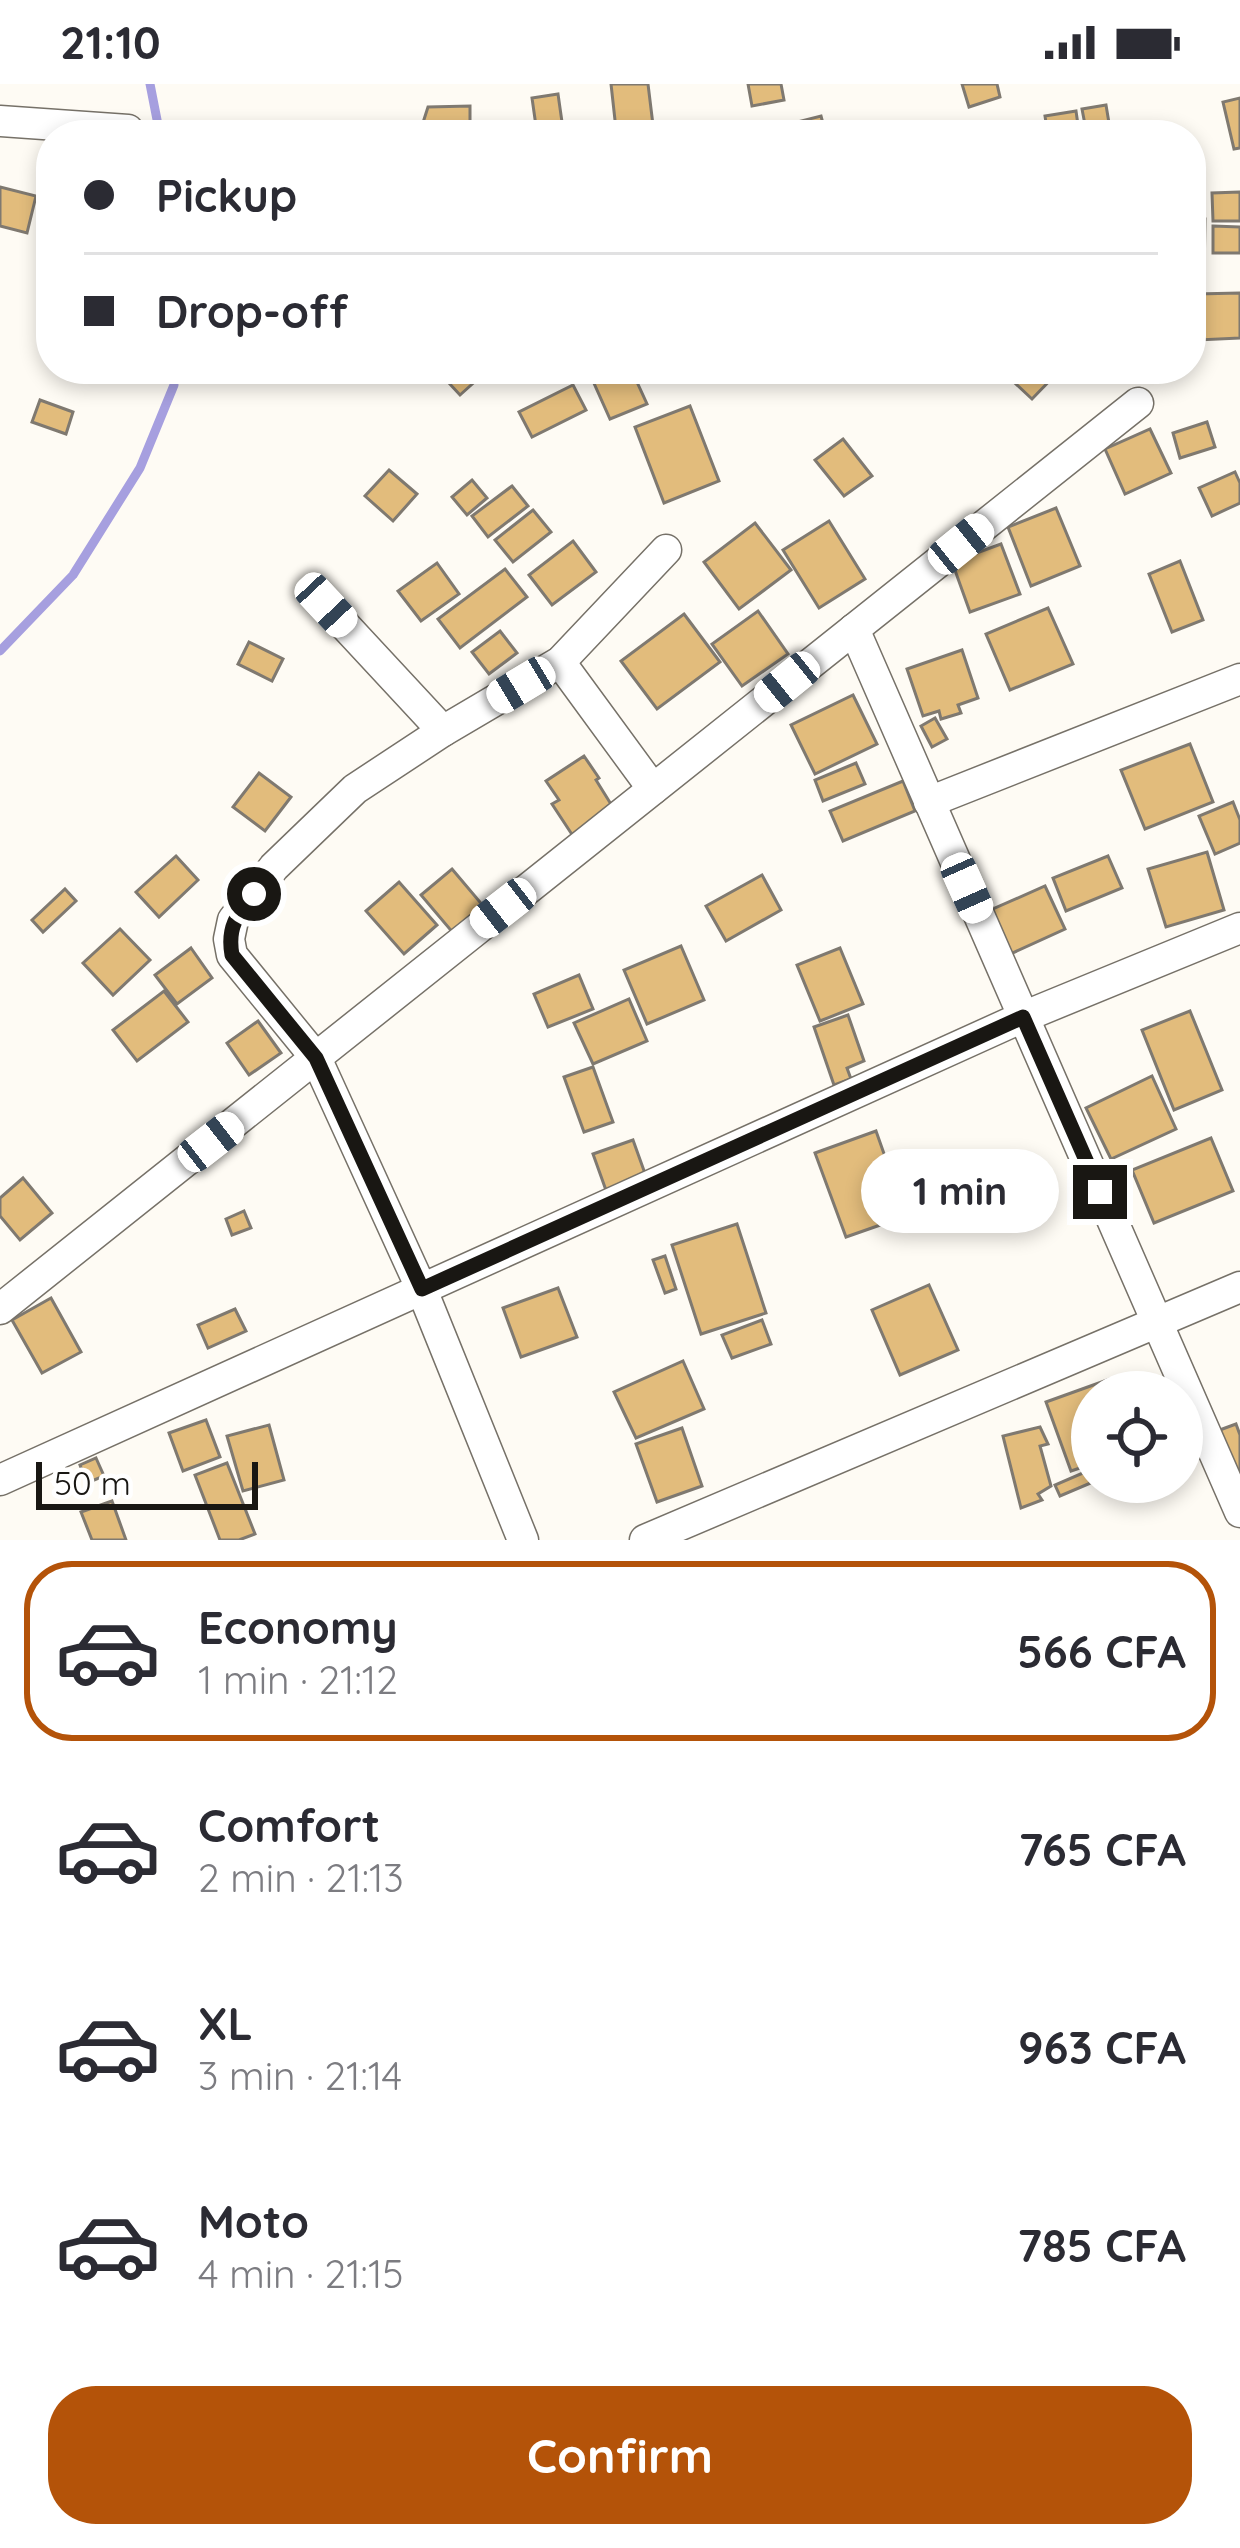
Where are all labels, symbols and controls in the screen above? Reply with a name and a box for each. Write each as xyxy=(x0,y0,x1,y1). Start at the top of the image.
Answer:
text: 21:10 xyxy=(60,14,161,70)
text: Pickup xyxy=(156,167,297,223)
text: Drop-off xyxy=(156,283,348,339)
car xyxy=(922,507,1000,581)
car xyxy=(288,566,364,644)
car xyxy=(748,645,826,719)
car xyxy=(481,651,561,719)
car xyxy=(936,848,998,928)
route start xyxy=(227,867,281,921)
car xyxy=(464,872,542,944)
car xyxy=(172,1106,250,1178)
callout: 1 min xyxy=(860,1150,1058,1234)
route end xyxy=(1073,1165,1127,1219)
text: 1 min xyxy=(913,1166,1007,1215)
map controls xyxy=(1071,1371,1203,1503)
button: locate xyxy=(1071,1371,1203,1503)
scale bar xyxy=(36,1456,258,1509)
text: 50 m xyxy=(54,1462,131,1503)
icon: car xyxy=(54,1597,162,1705)
text: Economy xyxy=(198,1599,398,1655)
text: 566 CFA xyxy=(1017,1623,1186,1679)
text: 1 min · 21:12 xyxy=(198,1655,398,1704)
icon: car xyxy=(54,1795,162,1903)
text: Comfort xyxy=(198,1797,380,1853)
text: 765 CFA xyxy=(1018,1821,1186,1877)
text: 2 min · 21:13 xyxy=(198,1853,404,1902)
icon: car xyxy=(54,1993,162,2101)
text: XL xyxy=(198,1995,253,2051)
text: 963 CFA xyxy=(1018,2019,1186,2075)
text: 3 min · 21:14 xyxy=(198,2051,402,2100)
icon: car xyxy=(54,2191,162,2299)
text: Moto xyxy=(198,2193,309,2249)
text: 785 CFA xyxy=(1017,2217,1186,2273)
text: 4 min · 21:15 xyxy=(198,2249,404,2298)
button: Confirm xyxy=(48,2386,1192,2524)

